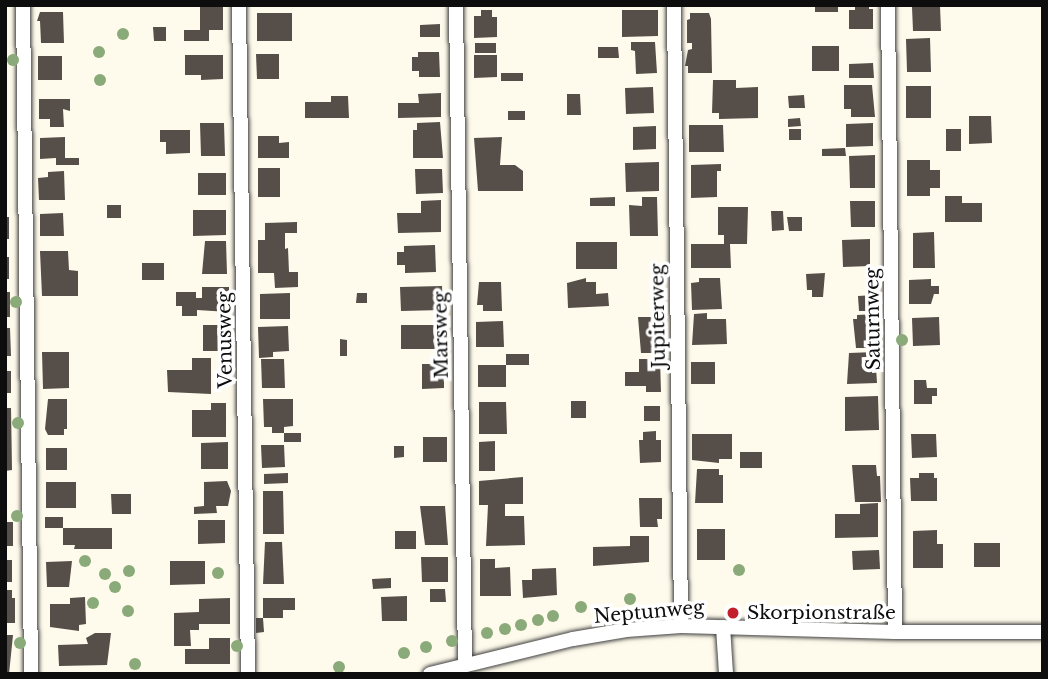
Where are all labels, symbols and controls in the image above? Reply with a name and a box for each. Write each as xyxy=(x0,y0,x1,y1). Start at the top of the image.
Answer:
street label: Jupiterweg xyxy=(646,264,670,368)
street label: Saturnweg xyxy=(861,268,885,370)
street label: Venusweg xyxy=(213,291,237,389)
street label: Marsweg xyxy=(429,291,453,379)
street label: Neptunweg xyxy=(593,596,705,628)
place label: Skorpionstraße xyxy=(747,602,896,624)
marker: Skorpionstraße xyxy=(725,605,741,621)

